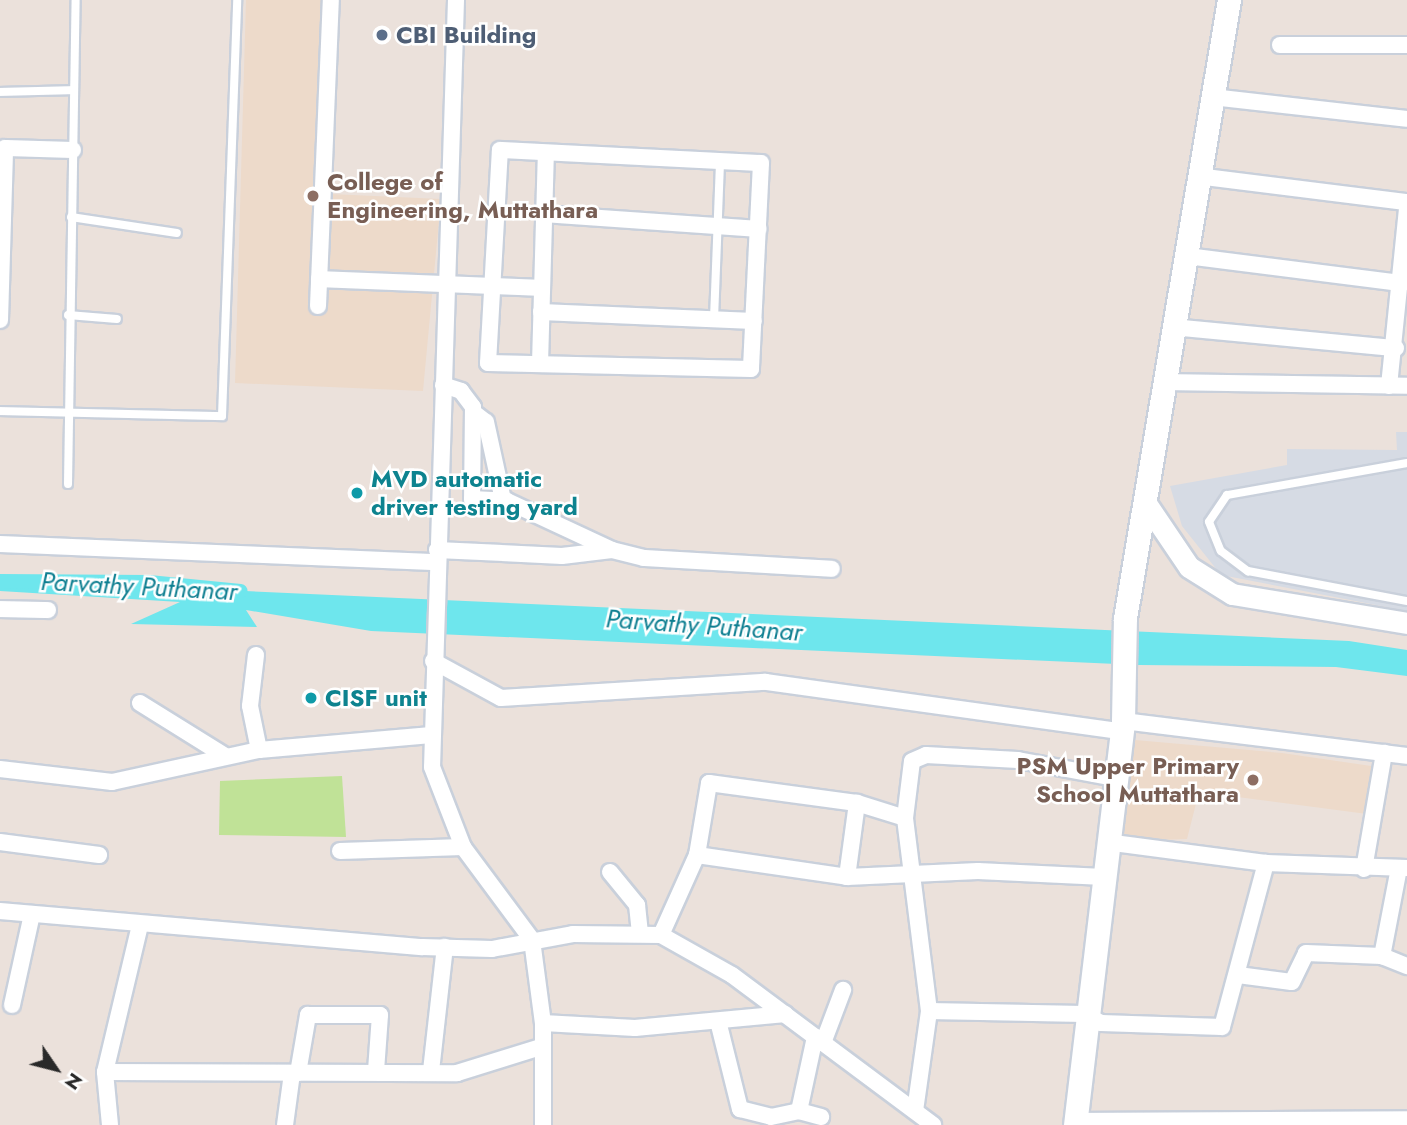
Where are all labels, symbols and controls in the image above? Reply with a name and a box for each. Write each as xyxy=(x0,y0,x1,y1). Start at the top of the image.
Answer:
place label: CBI Building xyxy=(396,21,536,49)
marker: CBI Building xyxy=(374,27,390,43)
place label: College of Engineering, Muttathara xyxy=(327,168,598,224)
marker: College of Engineering, Muttathara xyxy=(305,188,321,204)
place label: MVD automatic driver testing yard xyxy=(371,465,578,521)
marker: MVD automatic driver testing yard xyxy=(349,485,365,501)
water label: Parvathy Puthanar xyxy=(40,566,238,608)
water label: Parvathy Puthanar xyxy=(605,604,803,648)
place label: CISF unit xyxy=(325,684,427,712)
marker: CISF unit xyxy=(303,690,319,706)
place label: PSM Upper Primary School Muttathara xyxy=(1017,752,1239,808)
marker: PSM Upper Primary School Muttathara xyxy=(1245,772,1261,788)
north arrow xyxy=(21,1034,91,1104)
text: N xyxy=(58,1067,89,1095)

